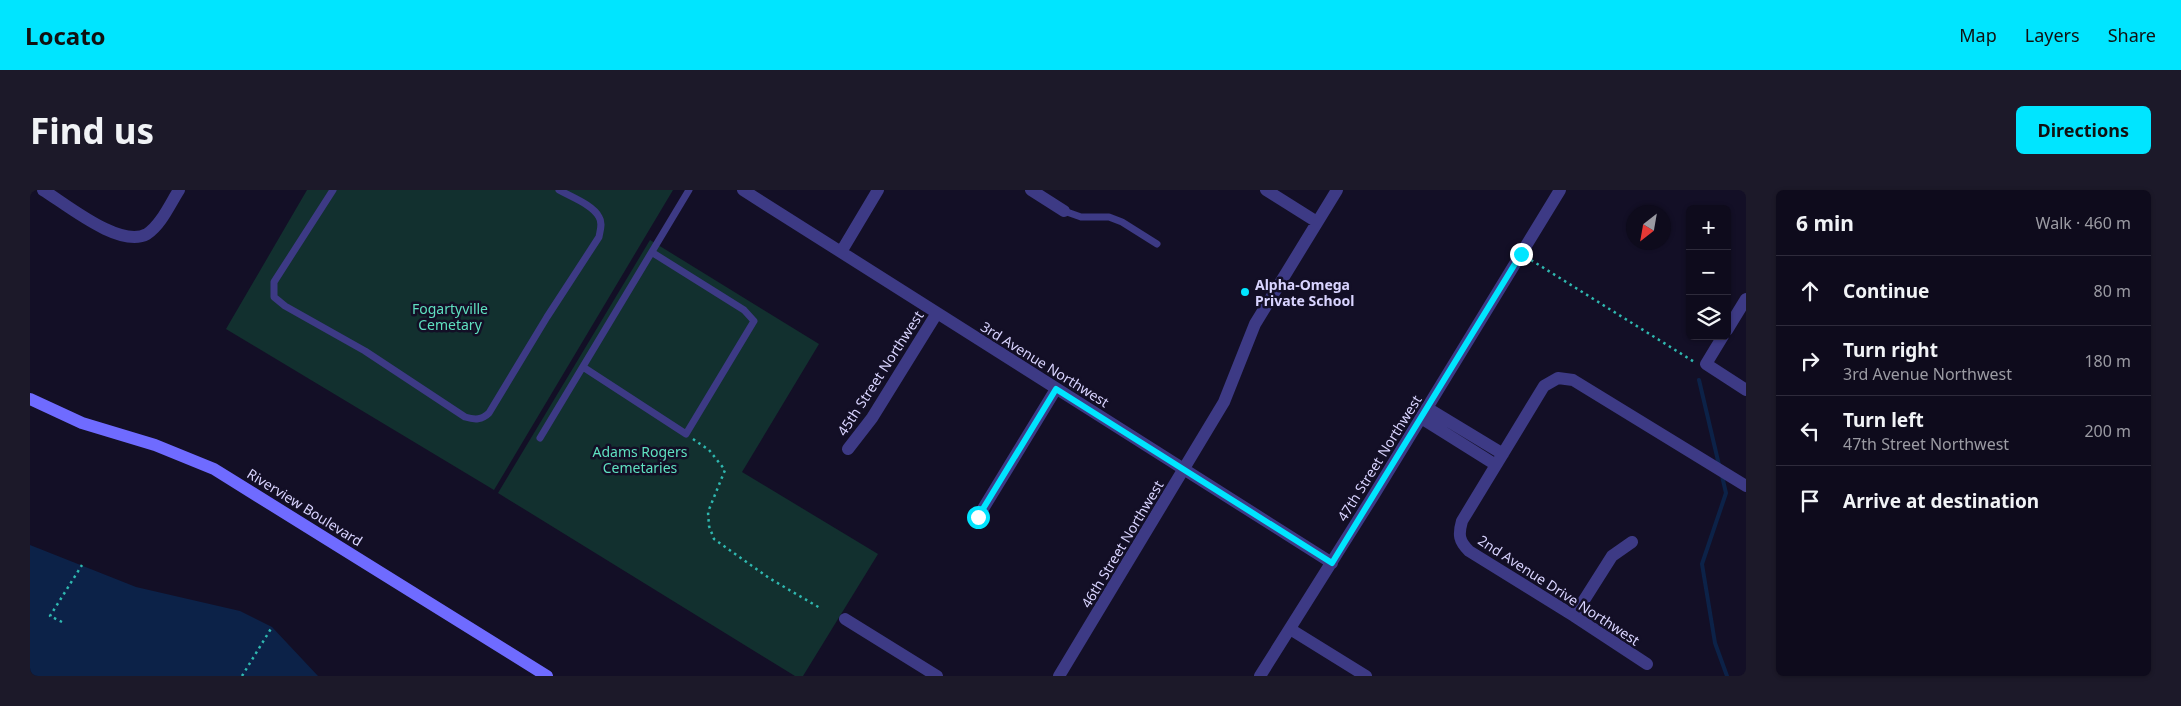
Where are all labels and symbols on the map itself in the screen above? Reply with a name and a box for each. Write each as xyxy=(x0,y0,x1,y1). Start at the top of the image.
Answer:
north arrow xyxy=(1626,205,1671,250)
route end xyxy=(1510,243,1533,266)
place label: Alpha-Omega Private School xyxy=(1255,275,1354,310)
marker: Alpha-Omega Private School xyxy=(1239,286,1251,298)
park label: Fogartyville Cemetary xyxy=(412,299,488,334)
street label: 45th Street Northwest xyxy=(832,307,928,439)
street label: 3rd Avenue Northwest xyxy=(977,317,1113,411)
street label: 47th Street Northwest xyxy=(1332,391,1426,525)
park label: Adams Rogers Cemetaries xyxy=(592,442,688,477)
street label: Riverview Boulevard xyxy=(244,464,366,550)
street label: 46th Street Northwest xyxy=(1076,477,1168,611)
route start xyxy=(967,506,990,529)
street label: 2nd Avenue Drive Northwest xyxy=(1474,531,1644,649)

